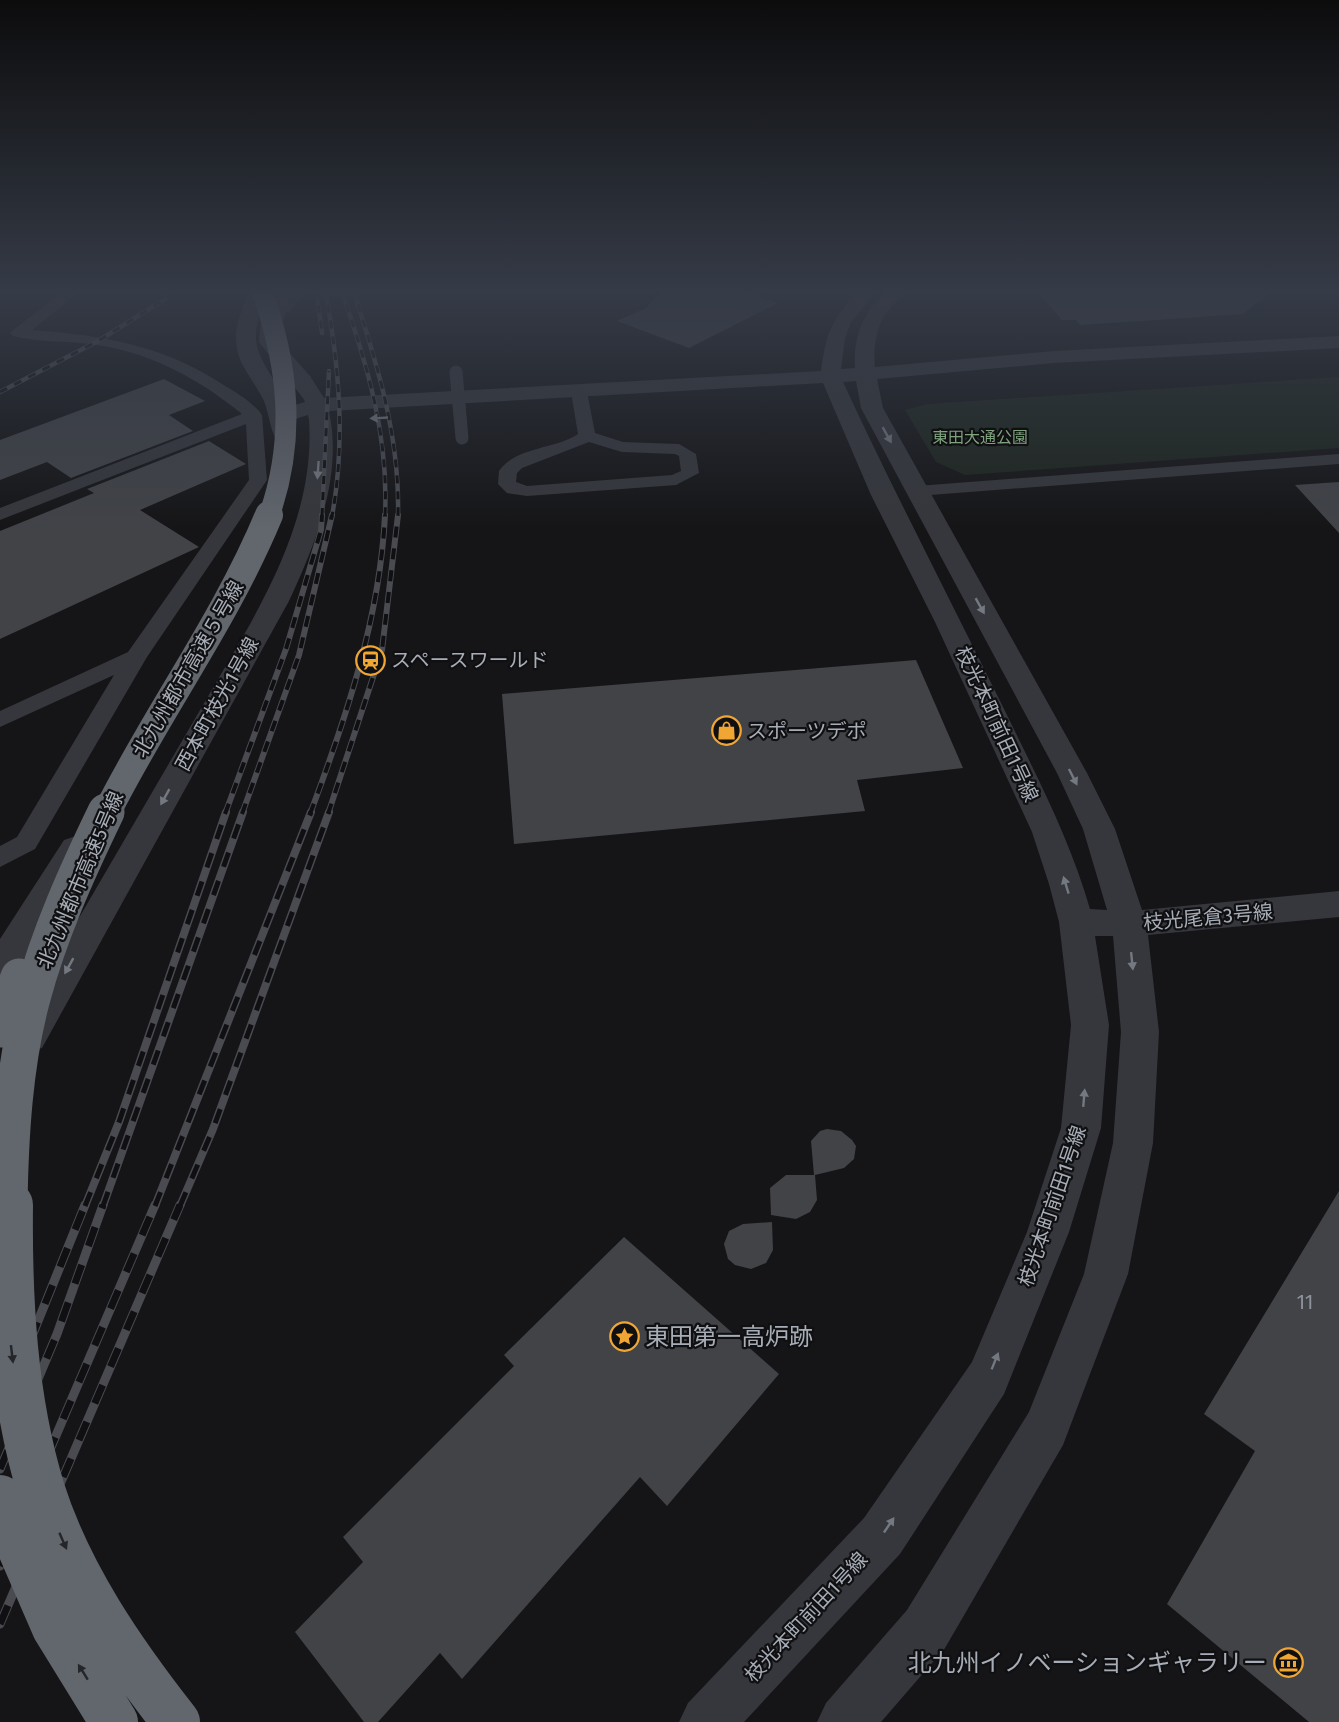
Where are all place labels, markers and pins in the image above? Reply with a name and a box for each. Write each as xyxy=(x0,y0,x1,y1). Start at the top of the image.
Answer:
station icon: スペースワールド xyxy=(354,644,386,676)
place label: スペースワールド xyxy=(391,648,549,672)
shop icon: スポーツデポ xyxy=(710,715,742,747)
place label: スポーツデポ xyxy=(747,719,867,743)
place icon: 東田第一高炉跡 xyxy=(608,1321,640,1353)
place label: 東田第一高炉跡 xyxy=(645,1323,813,1351)
museum icon: 北九州イノベーションギャラリー xyxy=(1272,1647,1304,1679)
place label: 北九州イノベーションギャラリー xyxy=(907,1649,1267,1677)

